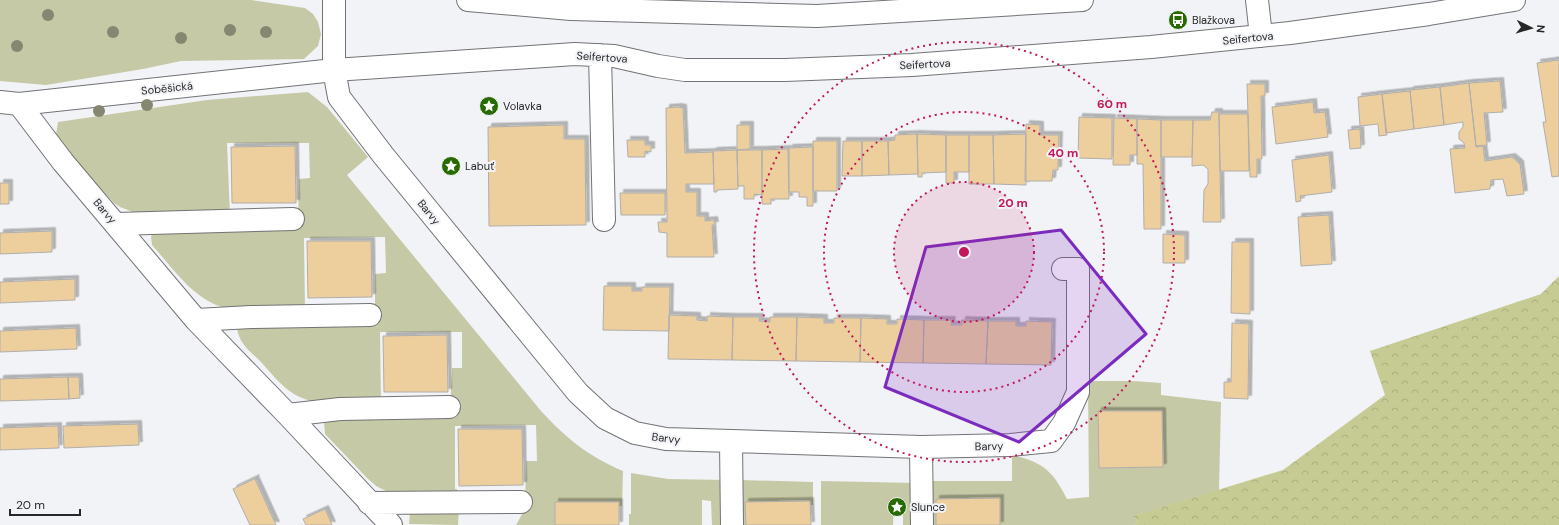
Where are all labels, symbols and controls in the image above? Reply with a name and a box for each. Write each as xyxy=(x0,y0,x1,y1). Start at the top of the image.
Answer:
north arrow xyxy=(1511,8,1551,48)
bus stop icon: Blažkova xyxy=(1167,9,1189,31)
place label: Blažkova xyxy=(1192,13,1235,27)
text: N xyxy=(1534,24,1548,33)
street label: Seifertova xyxy=(1222,28,1274,48)
street label: Seifertova xyxy=(576,48,628,66)
street label: Seifertova xyxy=(899,56,951,72)
street label: Soběšická xyxy=(140,78,194,98)
place icon: Volavka xyxy=(478,95,500,117)
text: 60 m xyxy=(1097,96,1127,112)
place label: Volavka xyxy=(503,99,542,113)
text: 40 m xyxy=(1048,145,1078,161)
place icon: Labuť xyxy=(440,155,462,177)
place label: Labuť xyxy=(465,159,495,173)
text: 20 m xyxy=(998,195,1028,211)
street label: Barvy xyxy=(90,196,120,226)
street label: Barvy xyxy=(415,196,443,228)
centre of rings xyxy=(957,245,971,259)
street label: Barvy xyxy=(651,429,681,447)
street label: Barvy xyxy=(975,439,1003,453)
scale bar xyxy=(10,491,80,517)
place icon: Slunce xyxy=(886,496,908,518)
text: 20 m xyxy=(16,497,45,513)
place label: Slunce xyxy=(911,500,945,514)

